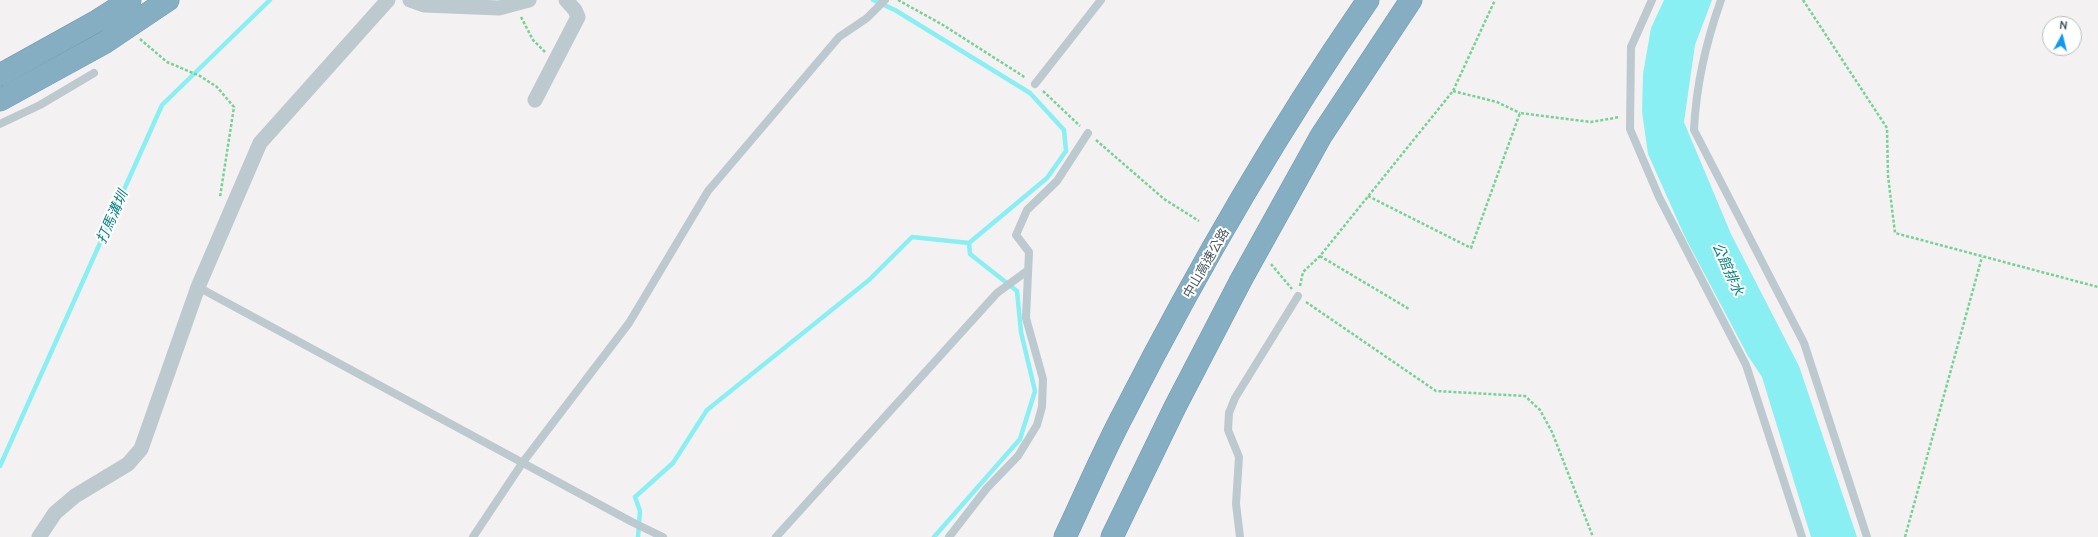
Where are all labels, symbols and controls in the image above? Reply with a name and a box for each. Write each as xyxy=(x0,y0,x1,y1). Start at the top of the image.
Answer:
north arrow xyxy=(2042,16,2082,56)
text: N xyxy=(2059,19,2068,32)
water label: 打馬溝圳 xyxy=(93,188,131,246)
street label: 中山高速公路 xyxy=(1180,225,1232,301)
water label: 公館排水 xyxy=(1709,240,1747,298)

